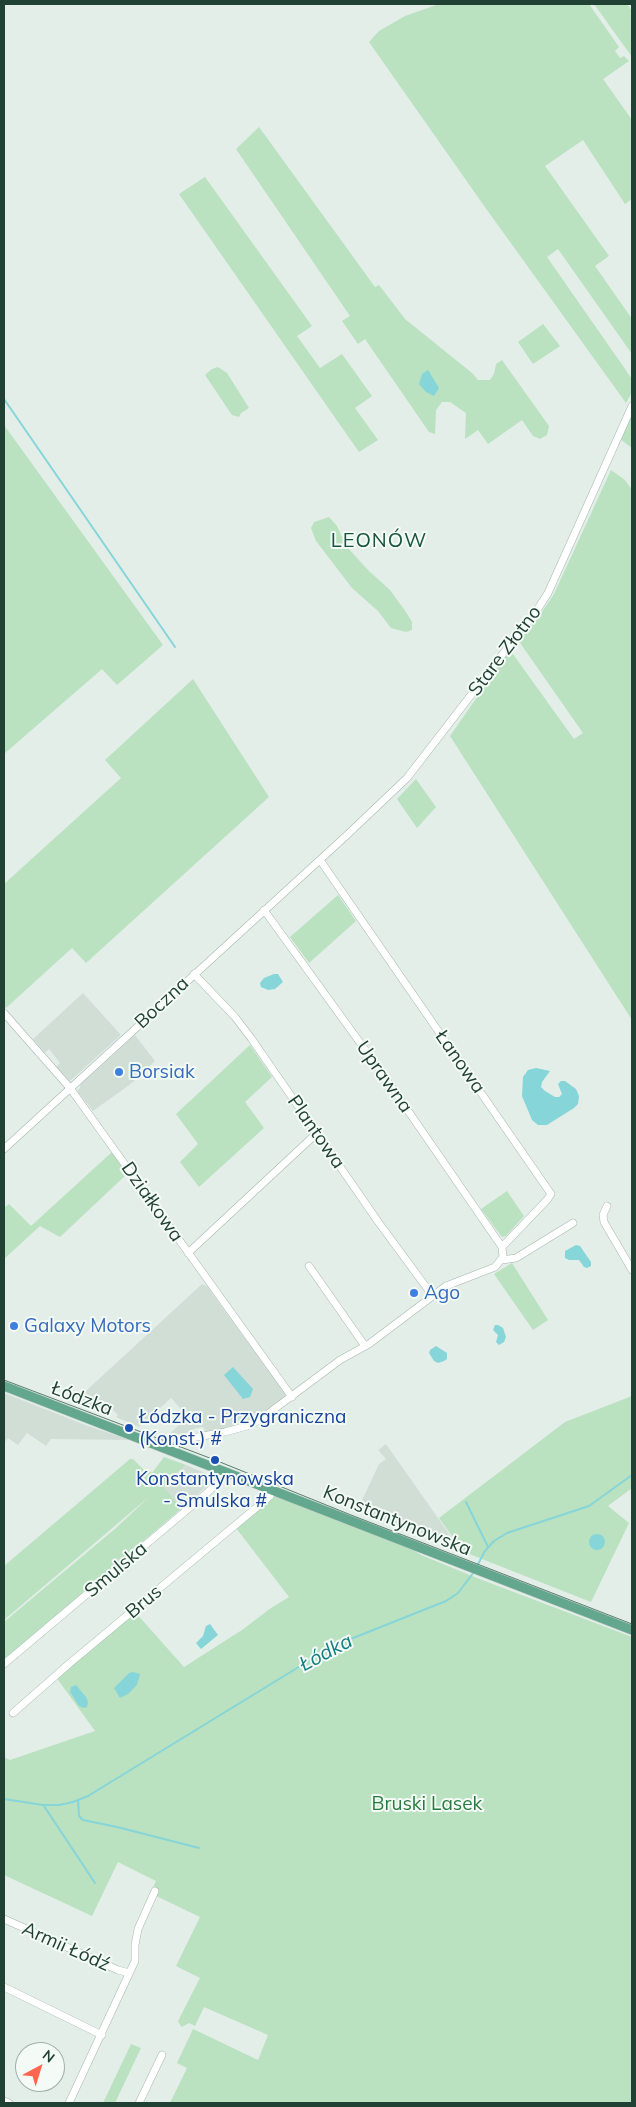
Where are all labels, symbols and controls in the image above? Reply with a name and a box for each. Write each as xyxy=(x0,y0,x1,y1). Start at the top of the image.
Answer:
district label: LEONÓW xyxy=(330,529,428,553)
street label: Stare Złotno xyxy=(464,601,546,701)
street label: Boczna xyxy=(130,972,194,1034)
street label: Łanowa xyxy=(430,1026,490,1098)
street label: Uprawna xyxy=(351,1037,417,1117)
place label: Borsiak xyxy=(129,1061,195,1083)
marker: Borsiak xyxy=(113,1066,125,1078)
street label: Plantowa xyxy=(282,1091,350,1173)
street label: Działkowa xyxy=(116,1158,188,1246)
place label: Ago xyxy=(424,1282,460,1304)
marker: Ago xyxy=(408,1287,420,1299)
place label: Galaxy Motors xyxy=(24,1315,151,1337)
marker: Galaxy Motors xyxy=(8,1320,20,1332)
street label: Łódzka xyxy=(48,1377,116,1421)
place label: Łódzka - Przygraniczna (Konst.) # xyxy=(139,1406,346,1450)
marker: Łódzka - Przygraniczna (Konst.) # xyxy=(123,1422,135,1434)
marker: Konstantynowska - Smulska # xyxy=(209,1454,221,1466)
place label: Konstantynowska - Smulska # xyxy=(136,1468,294,1512)
street label: Konstantynowska xyxy=(320,1481,474,1561)
street label: Smulska xyxy=(80,1537,152,1603)
street label: Brus xyxy=(121,1580,167,1624)
water label: Łódka xyxy=(295,1629,357,1677)
park label: Bruski Lasek xyxy=(372,1793,482,1815)
street label: Armii Łódź xyxy=(18,1917,114,1977)
north arrow xyxy=(15,2042,65,2092)
text: N xyxy=(39,2046,59,2066)

